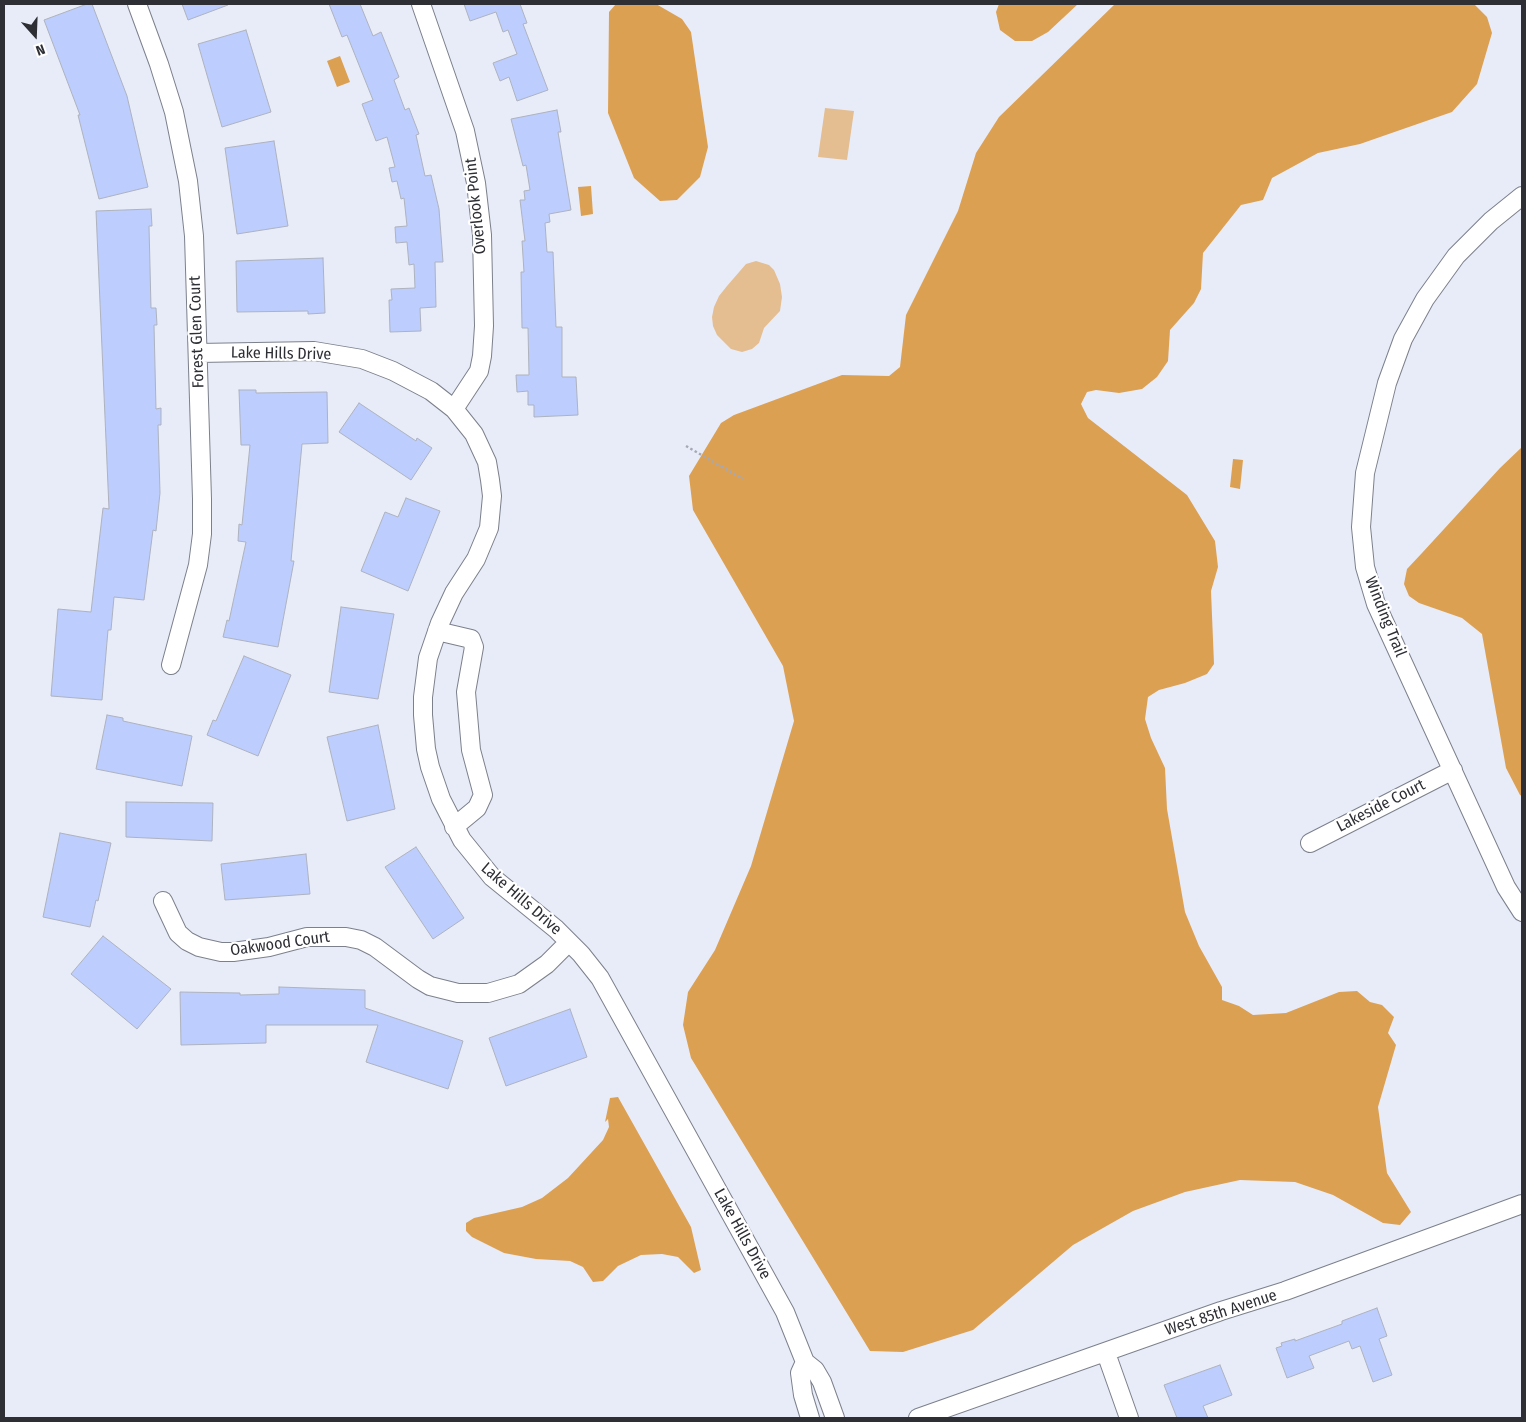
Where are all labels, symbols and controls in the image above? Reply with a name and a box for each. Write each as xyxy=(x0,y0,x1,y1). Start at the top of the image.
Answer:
north arrow xyxy=(10,10,60,60)
text: N xyxy=(33,40,47,59)
street label: Overlook Point xyxy=(461,157,491,255)
street label: Forest Glen Court xyxy=(185,275,209,389)
street label: Lake Hills Drive xyxy=(231,344,331,364)
street label: Winding Trail xyxy=(1360,574,1410,660)
street label: Lakeside Court xyxy=(1334,776,1428,836)
street label: Lake Hills Drive xyxy=(477,859,565,939)
street label: Oakwood Court xyxy=(229,928,331,960)
street label: Lake Hills Drive xyxy=(709,1185,775,1283)
street label: West 85th Avenue xyxy=(1163,1286,1279,1340)

